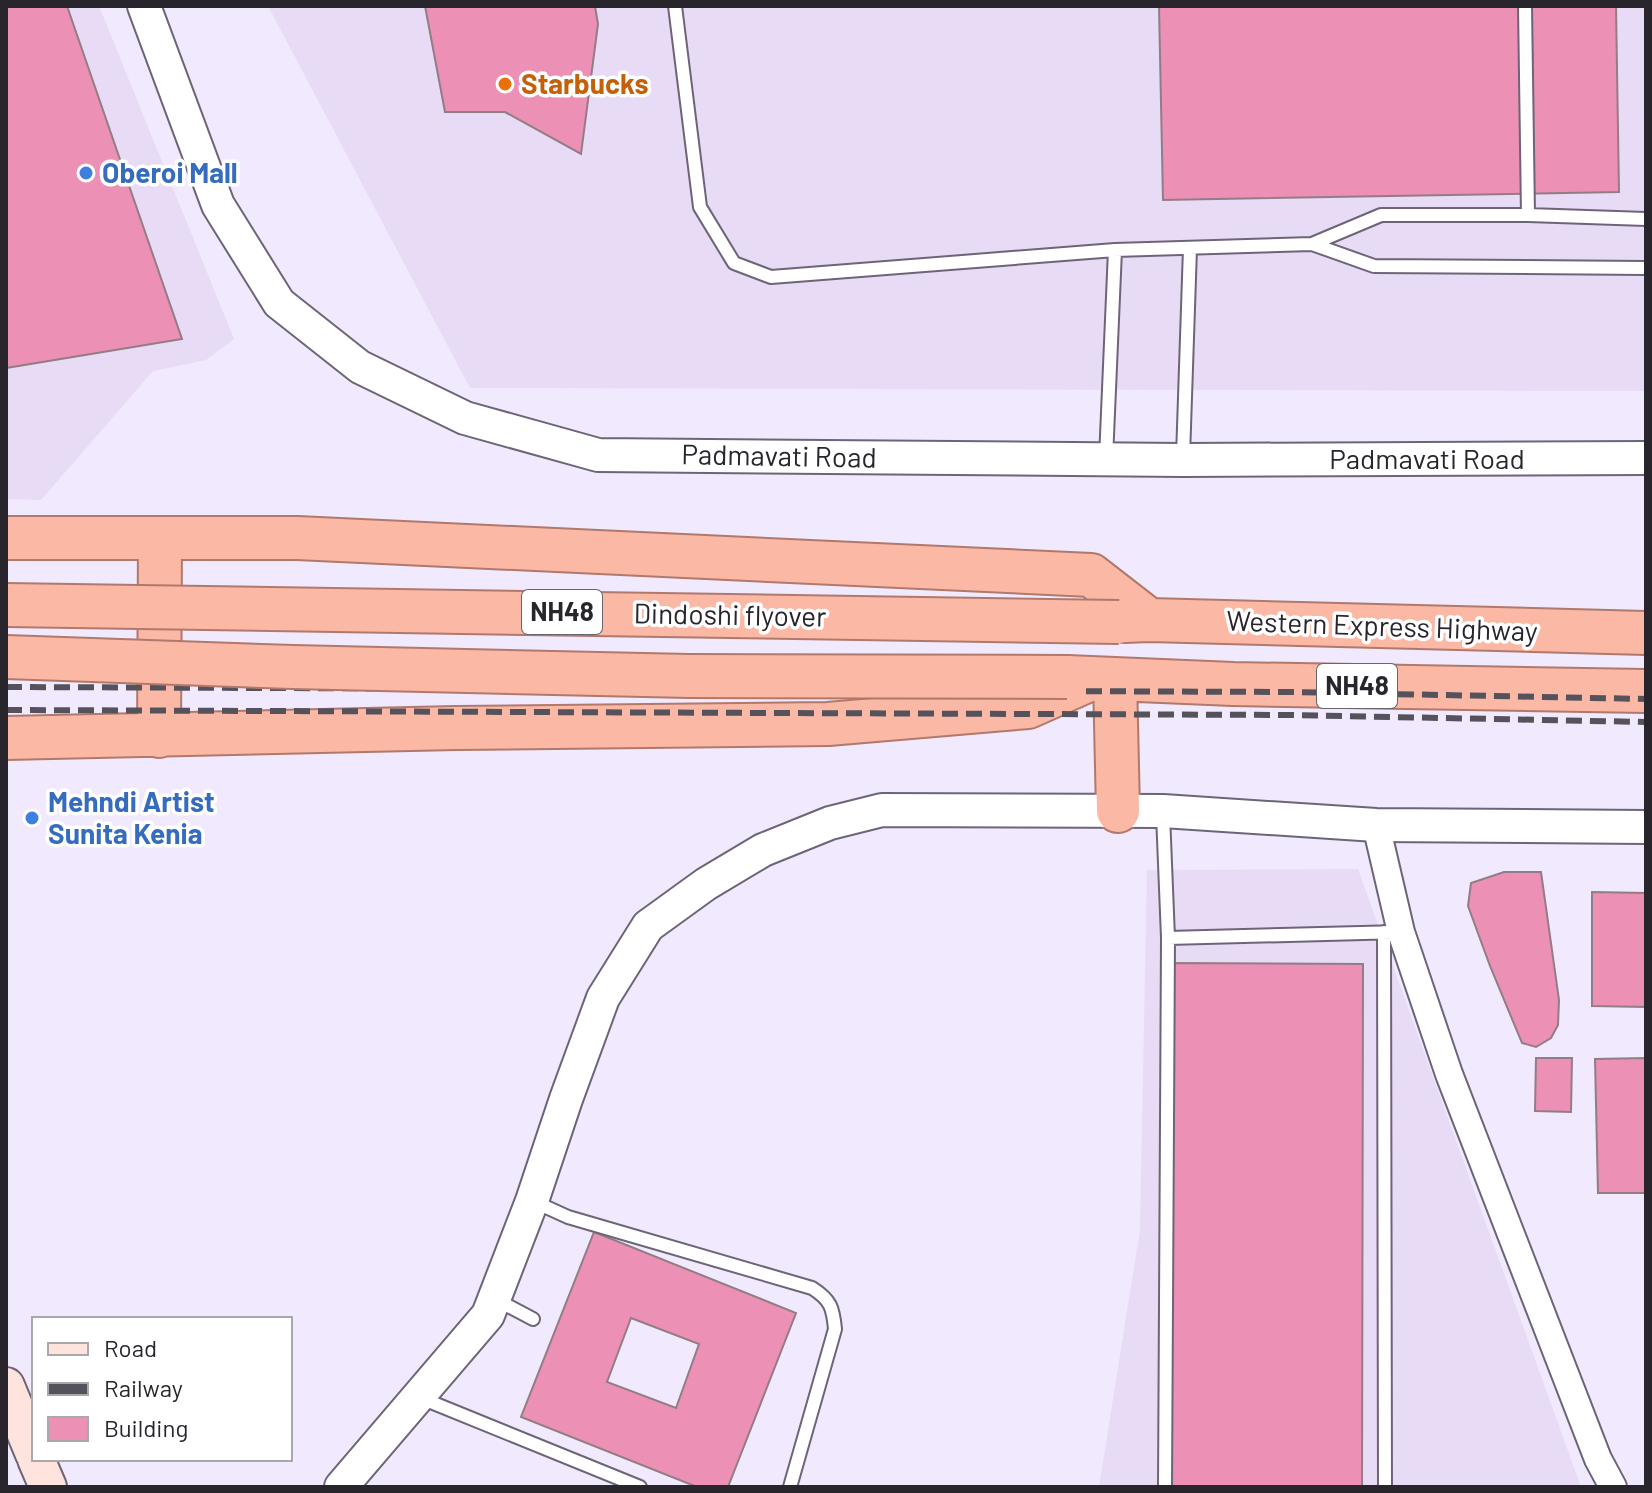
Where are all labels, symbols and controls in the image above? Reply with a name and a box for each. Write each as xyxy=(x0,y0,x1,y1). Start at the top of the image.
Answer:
place label: Starbucks xyxy=(521,66,649,100)
marker: Starbucks xyxy=(496,75,514,93)
place label: Oberoi Mall xyxy=(102,155,238,189)
marker: Oberoi Mall xyxy=(77,164,95,182)
street label: Padmavati Road xyxy=(681,436,877,474)
street label: Padmavati Road xyxy=(1329,441,1525,475)
road number: NH48 xyxy=(522,590,602,634)
street label: Dindoshi flyover xyxy=(633,595,827,633)
street label: Western Express Highway xyxy=(1226,603,1538,647)
road number: NH48 xyxy=(1317,664,1397,708)
place label: Mehndi Artist Sunita Kenia xyxy=(48,784,215,850)
marker: Mehndi Artist Sunita Kenia xyxy=(23,809,41,827)
legend xyxy=(32,1317,292,1461)
text: Road xyxy=(104,1333,157,1362)
text: Railway xyxy=(104,1373,183,1402)
text: Building xyxy=(104,1413,188,1442)

